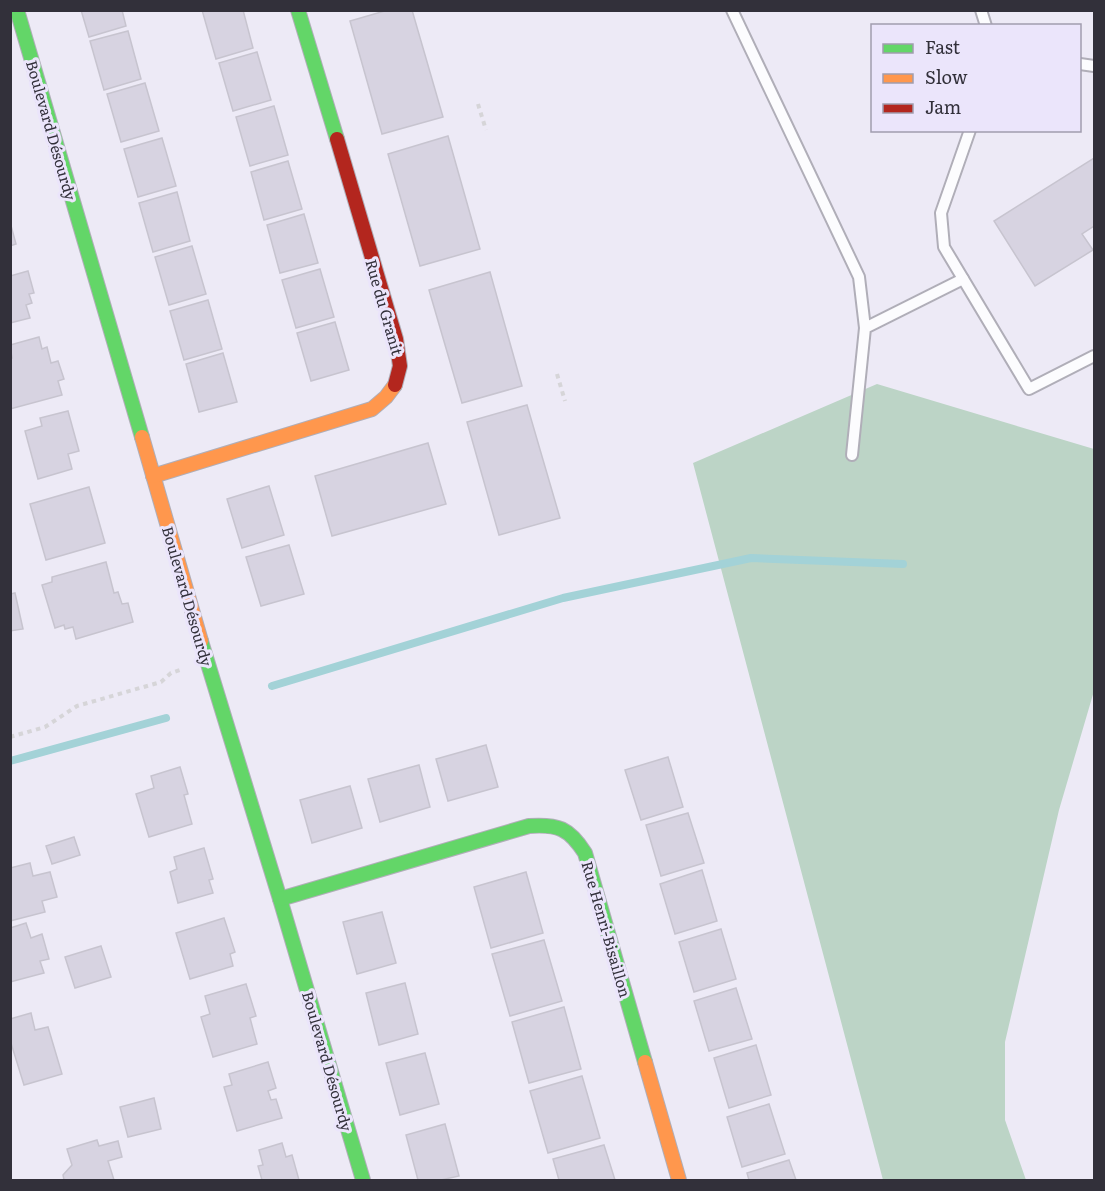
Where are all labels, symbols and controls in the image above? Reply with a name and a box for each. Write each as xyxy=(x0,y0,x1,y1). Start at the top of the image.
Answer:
legend xyxy=(871,24,1081,132)
text: Fast xyxy=(925,33,961,60)
street label: Boulevard Désourdy xyxy=(21,57,83,203)
text: Slow xyxy=(925,63,968,90)
text: Jam xyxy=(925,93,961,120)
street label: Rue du Granit xyxy=(360,256,410,358)
street label: Boulevard Désourdy xyxy=(157,523,219,669)
street label: Rue Henri-Bisaillon xyxy=(577,858,638,1000)
street label: Boulevard Désourdy xyxy=(297,988,359,1134)

